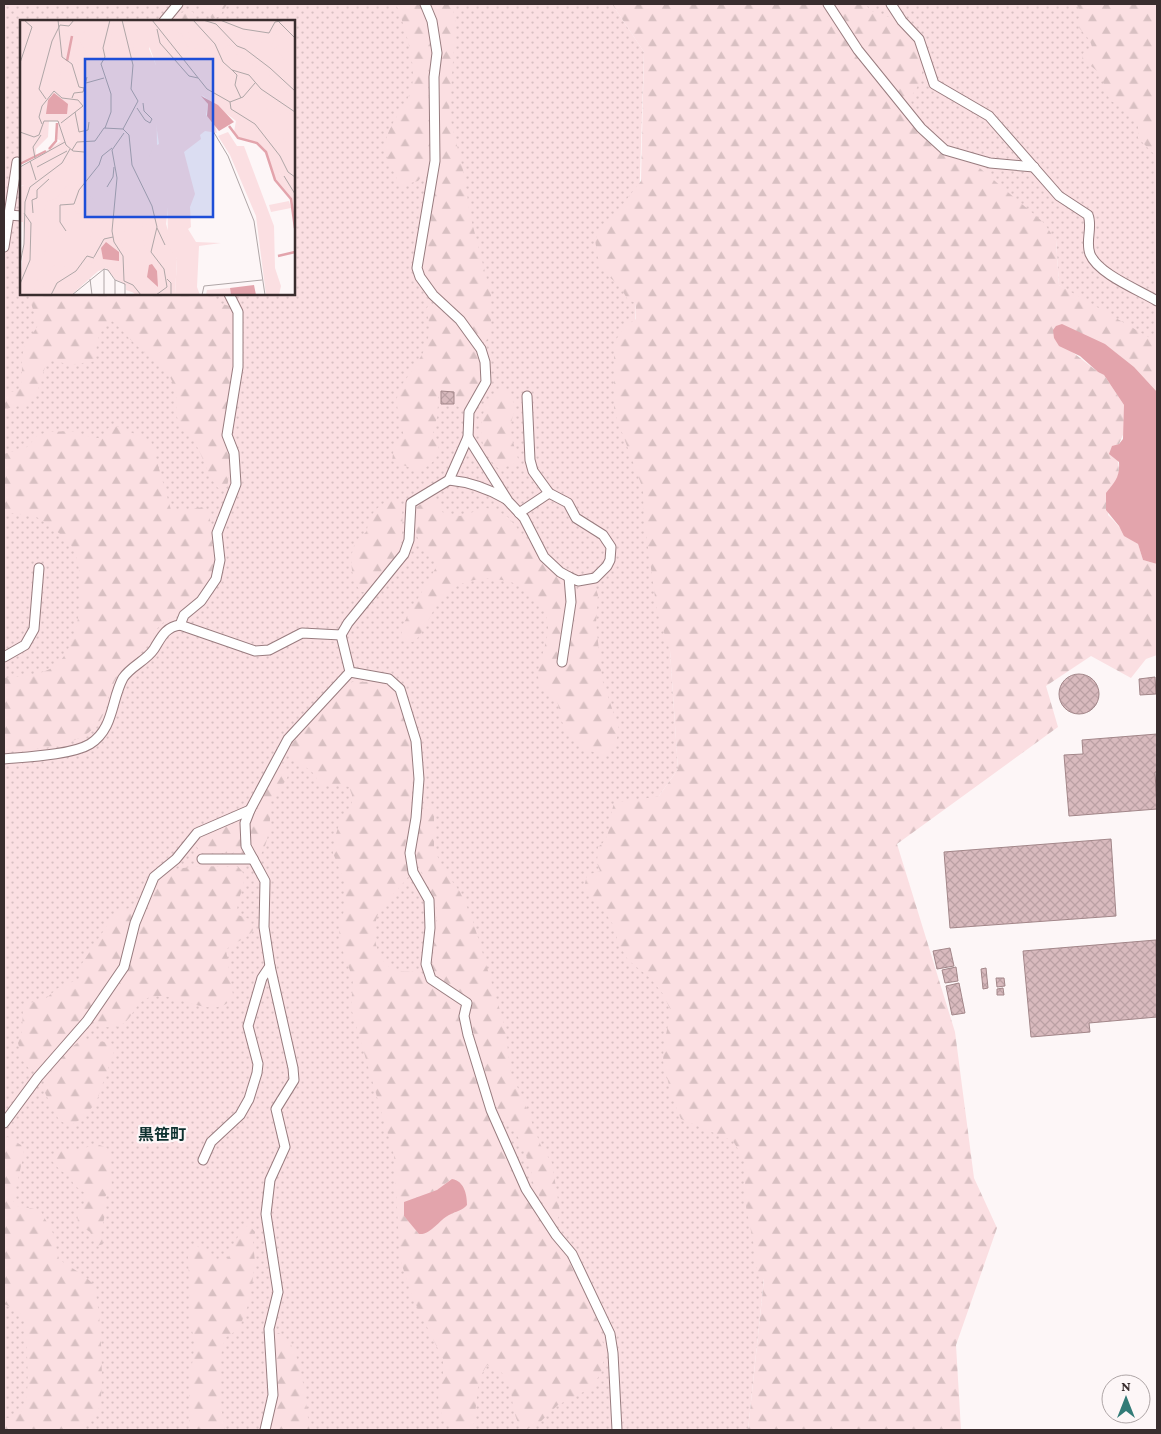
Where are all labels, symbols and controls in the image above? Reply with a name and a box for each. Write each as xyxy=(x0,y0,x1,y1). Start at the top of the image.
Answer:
inset map xyxy=(20,20,295,295)
district label: 黒笹町 xyxy=(138,1126,186,1143)
north arrow xyxy=(1101,1374,1151,1424)
text: N xyxy=(1121,1378,1131,1394)

